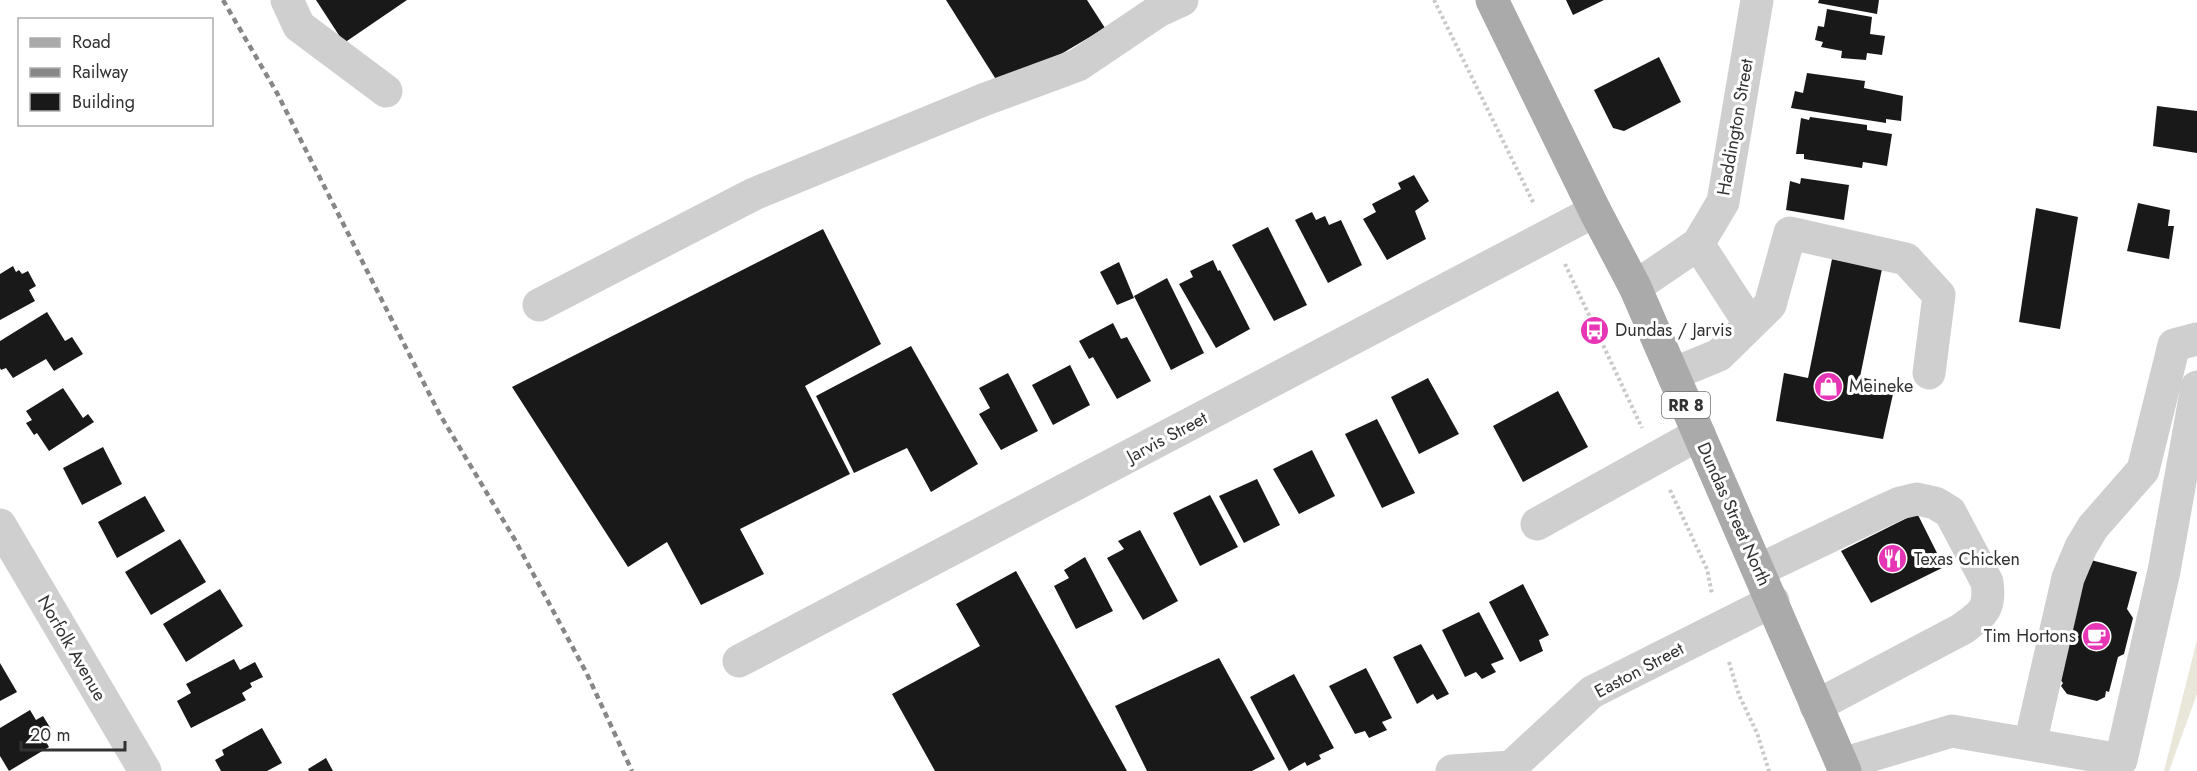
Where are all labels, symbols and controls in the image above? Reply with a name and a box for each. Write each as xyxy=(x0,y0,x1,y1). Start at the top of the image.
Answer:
legend xyxy=(18,18,213,126)
text: Road xyxy=(72,29,111,55)
street label: Haddington Street xyxy=(1710,56,1760,197)
text: Railway xyxy=(72,59,128,85)
text: Building xyxy=(72,89,135,115)
bus stop icon: Dundas / Jarvis xyxy=(1578,314,1610,346)
place label: Dundas / Jarvis xyxy=(1615,317,1732,343)
shop icon: Meineke xyxy=(1812,370,1844,402)
place label: Meineke xyxy=(1849,373,1913,399)
road number: RR 8 xyxy=(1662,392,1710,418)
street label: Jarvis Street xyxy=(1120,405,1213,470)
street label: Dundas Street North xyxy=(1691,438,1777,590)
restaurant icon: Texas Chicken xyxy=(1877,543,1909,575)
place label: Texas Chicken xyxy=(1914,546,2020,572)
street label: Norfolk Avenue xyxy=(31,590,113,706)
cafe icon: Tim Hortons xyxy=(2081,620,2113,652)
place label: Tim Hortons xyxy=(1984,623,2076,649)
street label: Easton Street xyxy=(1590,635,1689,704)
scale bar xyxy=(21,714,124,752)
text: 20 m xyxy=(30,722,70,748)

